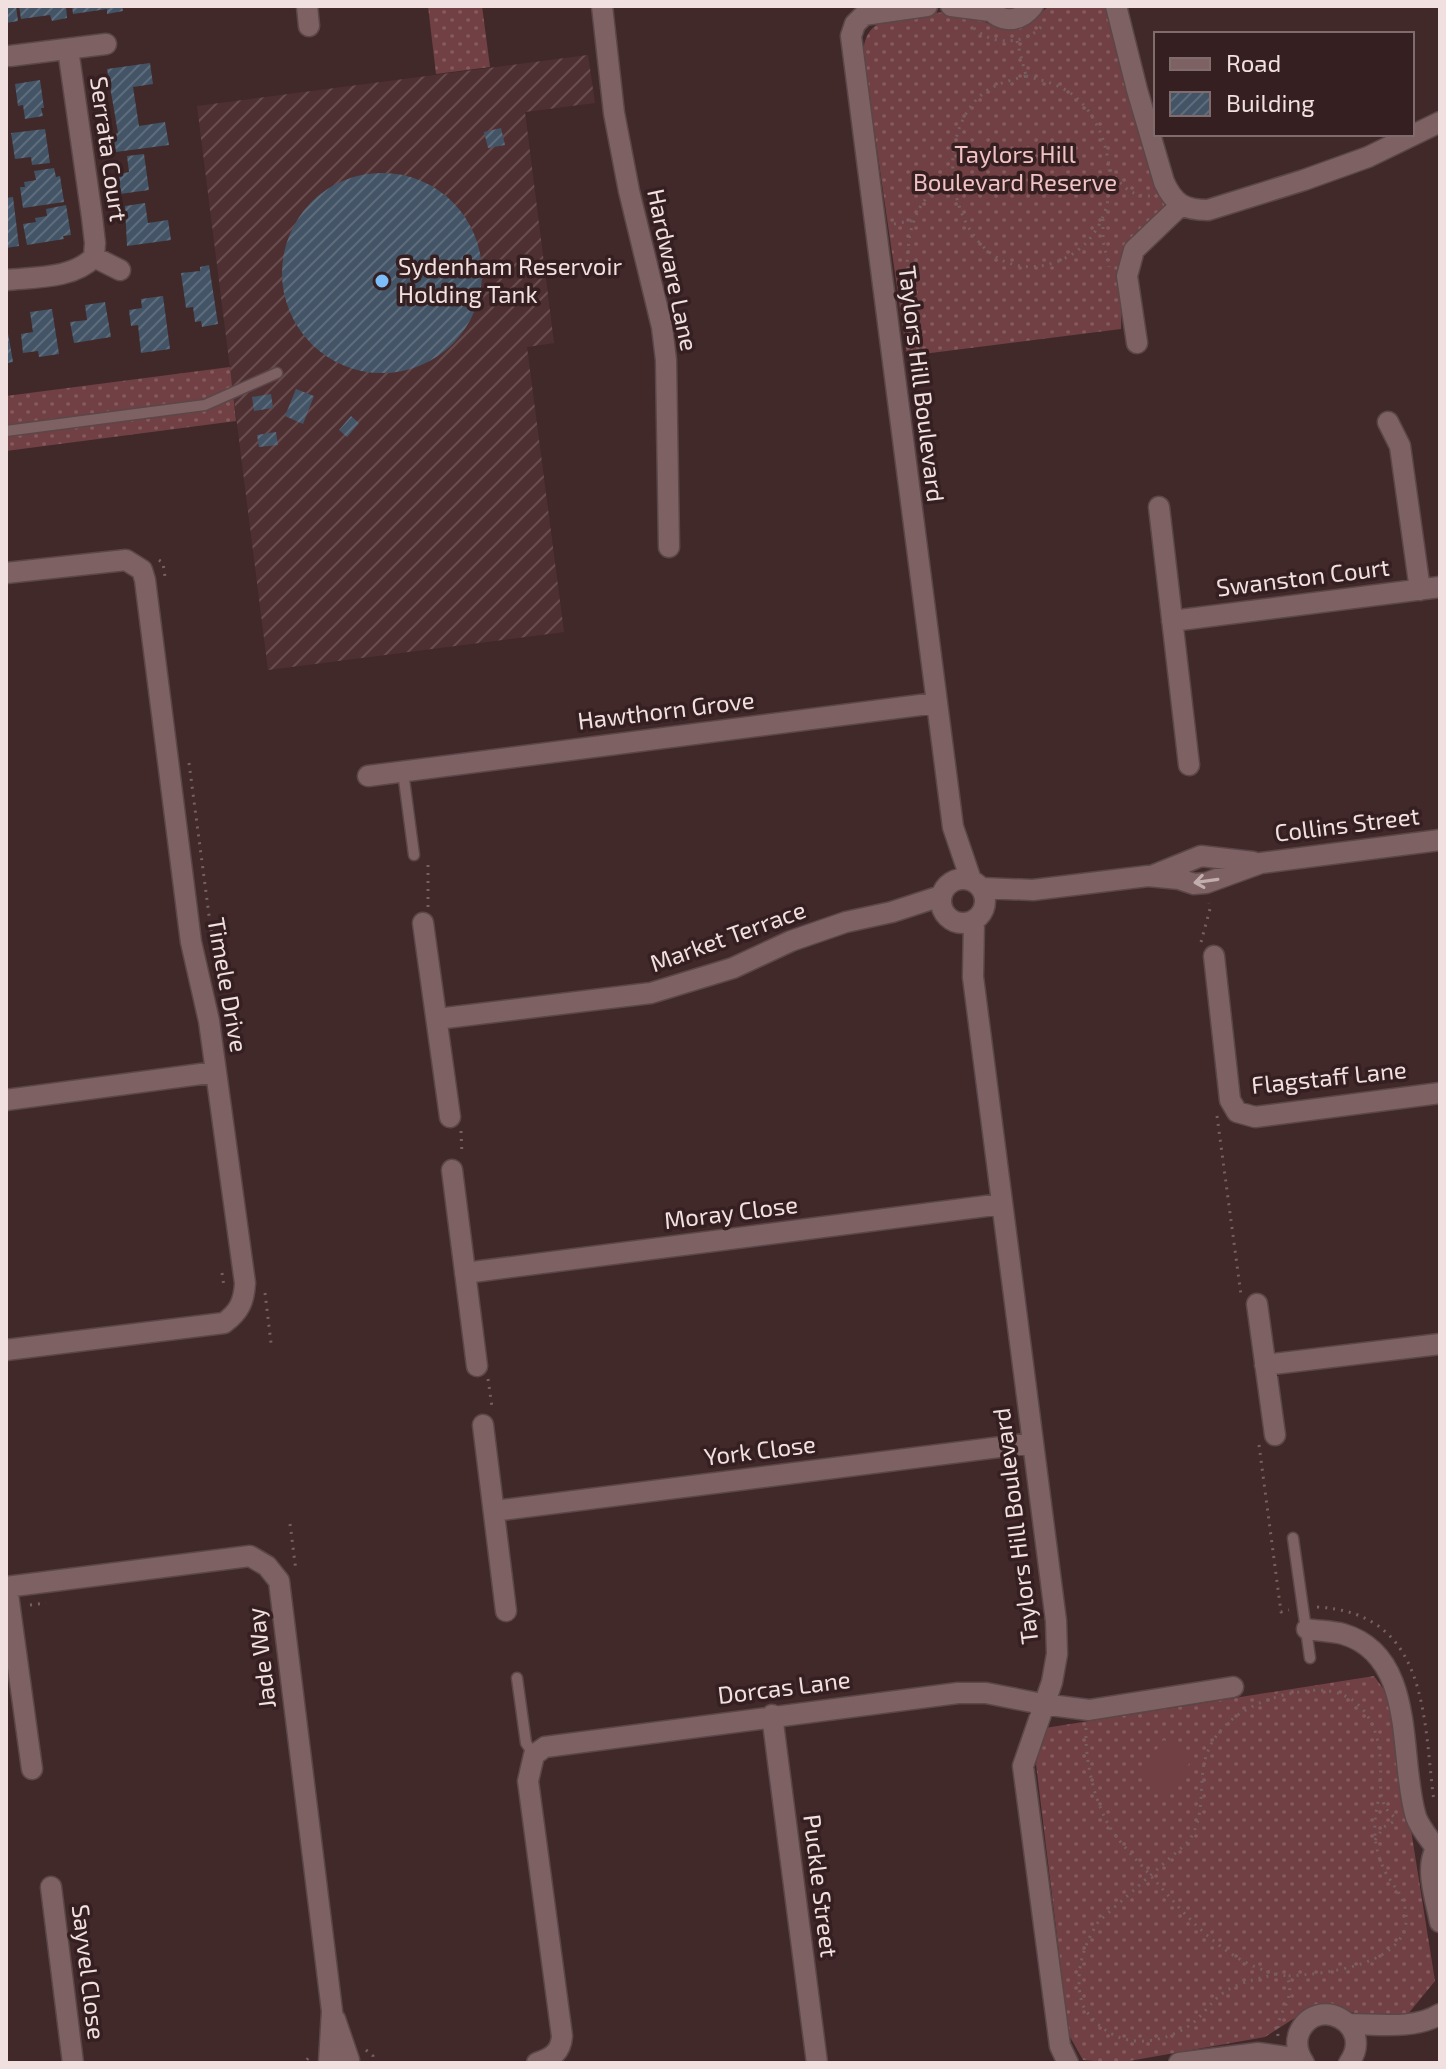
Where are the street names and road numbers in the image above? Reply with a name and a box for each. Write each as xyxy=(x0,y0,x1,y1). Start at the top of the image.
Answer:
street label: Serrata Court xyxy=(85,74,134,223)
street label: Hardware Lane xyxy=(642,186,705,353)
street label: Taylors Hill Boulevard xyxy=(894,264,951,503)
street label: Swanston Court xyxy=(1215,552,1391,602)
street label: Hawthorn Grove xyxy=(576,684,756,735)
street label: Collins Street xyxy=(1273,800,1421,847)
street label: Market Terrace xyxy=(646,894,809,977)
street label: Timele Drive xyxy=(202,915,255,1054)
street label: Flagstaff Lane xyxy=(1250,1054,1408,1099)
street label: Moray Close xyxy=(662,1189,799,1234)
street label: Taylors Hill Boulevard xyxy=(986,1407,1043,1646)
street label: York Close xyxy=(702,1428,817,1471)
street label: Jade Way xyxy=(240,1606,281,1710)
street label: Dorcas Lane xyxy=(716,1664,852,1709)
street label: Puckle Street xyxy=(798,1813,845,1959)
street label: Sayvel Close xyxy=(67,1902,112,2041)

